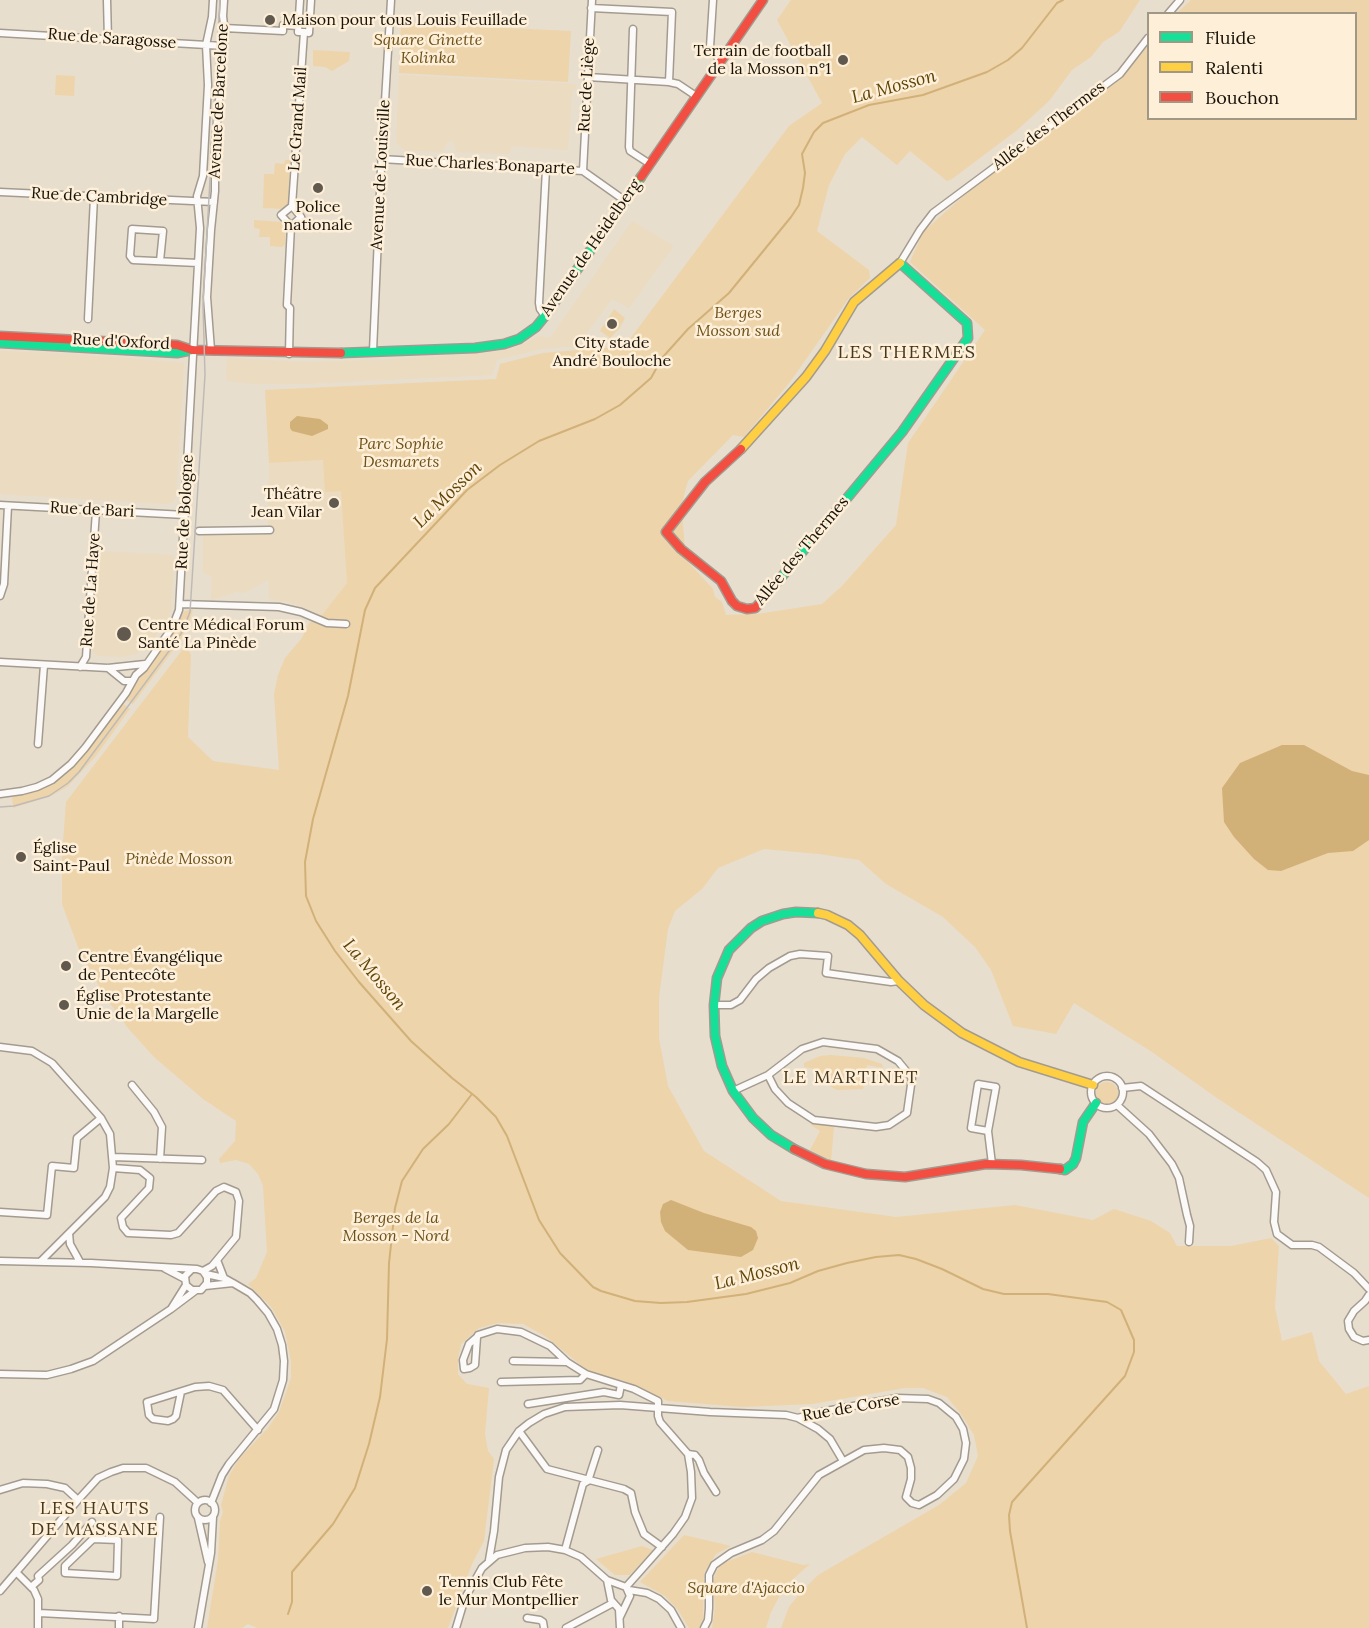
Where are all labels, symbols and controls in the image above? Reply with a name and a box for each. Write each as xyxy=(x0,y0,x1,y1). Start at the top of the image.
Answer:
place label: Maison pour tous Louis Feuillade xyxy=(282,10,527,30)
legend xyxy=(1147,12,1357,120)
marker: Maison pour tous Louis Feuillade xyxy=(263,13,277,27)
street label: Avenue de Barcelone xyxy=(205,23,233,179)
street label: Rue de Saragosse xyxy=(47,25,177,53)
text: Fluide xyxy=(1205,26,1256,49)
park label: Square Ginette Kolinka xyxy=(374,30,482,68)
street label: Rue de Liège xyxy=(575,37,599,133)
place label: Terrain de football de la Mosson n°1 xyxy=(693,41,831,79)
marker: Terrain de football de la Mosson n°1 xyxy=(836,53,850,67)
text: Ralenti xyxy=(1205,56,1263,79)
water label: La Mosson xyxy=(849,65,939,109)
street label: Le Grand Mail xyxy=(285,66,311,172)
street label: Allée des Thermes xyxy=(989,77,1109,175)
text: Bouchon xyxy=(1205,86,1279,109)
street label: Avenue de Louisville xyxy=(367,99,395,251)
street label: Rue Charles Bonaparte xyxy=(405,151,575,179)
street label: Avenue de Heidelberg xyxy=(537,176,645,320)
marker: Police nationale xyxy=(311,181,325,195)
street label: Rue de Cambridge xyxy=(30,184,168,210)
place label: Police nationale xyxy=(284,197,352,235)
park label: Berges Mosson sud xyxy=(696,303,780,341)
marker: City stade André Bouloche xyxy=(605,317,619,331)
street label: Rue d'Oxford xyxy=(72,330,170,354)
place label: City stade André Bouloche xyxy=(553,333,671,371)
district label: LES THERMES xyxy=(837,342,977,364)
park label: Parc Sophie Desmarets xyxy=(358,434,444,472)
street label: Rue de Bologne xyxy=(172,454,198,570)
water label: La Mosson xyxy=(409,457,487,533)
place label: Théâtre Jean Vilar xyxy=(251,484,322,522)
street label: Allée des Thermes xyxy=(751,493,853,609)
marker: Théâtre Jean Vilar xyxy=(327,496,341,510)
street label: Rue de Bari xyxy=(49,498,135,522)
street label: Rue de La Haye xyxy=(77,532,105,648)
place label: Centre Médical Forum Santé La Pinède xyxy=(138,615,305,653)
marker: Centre Médical Forum Santé La Pinède xyxy=(115,625,133,643)
place label: Église Saint-Paul xyxy=(33,838,110,876)
park label: Pinède Mosson xyxy=(125,849,233,869)
marker: Église Saint-Paul xyxy=(14,850,28,864)
water label: La Mosson xyxy=(338,935,410,1015)
place label: Centre Évangélique de Pentecôte xyxy=(78,947,223,985)
marker: Centre Évangélique de Pentecôte xyxy=(59,959,73,973)
place label: Église Protestante Unie de la Margelle xyxy=(76,986,219,1024)
marker: Église Protestante Unie de la Margelle xyxy=(57,998,71,1012)
district label: LE MARTINET xyxy=(783,1067,919,1089)
park label: Berges de la Mosson - Nord xyxy=(343,1208,449,1246)
water label: La Mosson xyxy=(712,1253,802,1295)
street label: Rue de Corse xyxy=(801,1390,901,1426)
district label: LES HAUTS DE MASSANE xyxy=(31,1498,159,1540)
place label: Tennis Club Fête le Mur Montpellier xyxy=(439,1572,578,1610)
park label: Square d'Ajaccio xyxy=(687,1578,805,1598)
marker: Tennis Club Fête le Mur Montpellier xyxy=(420,1584,434,1598)

